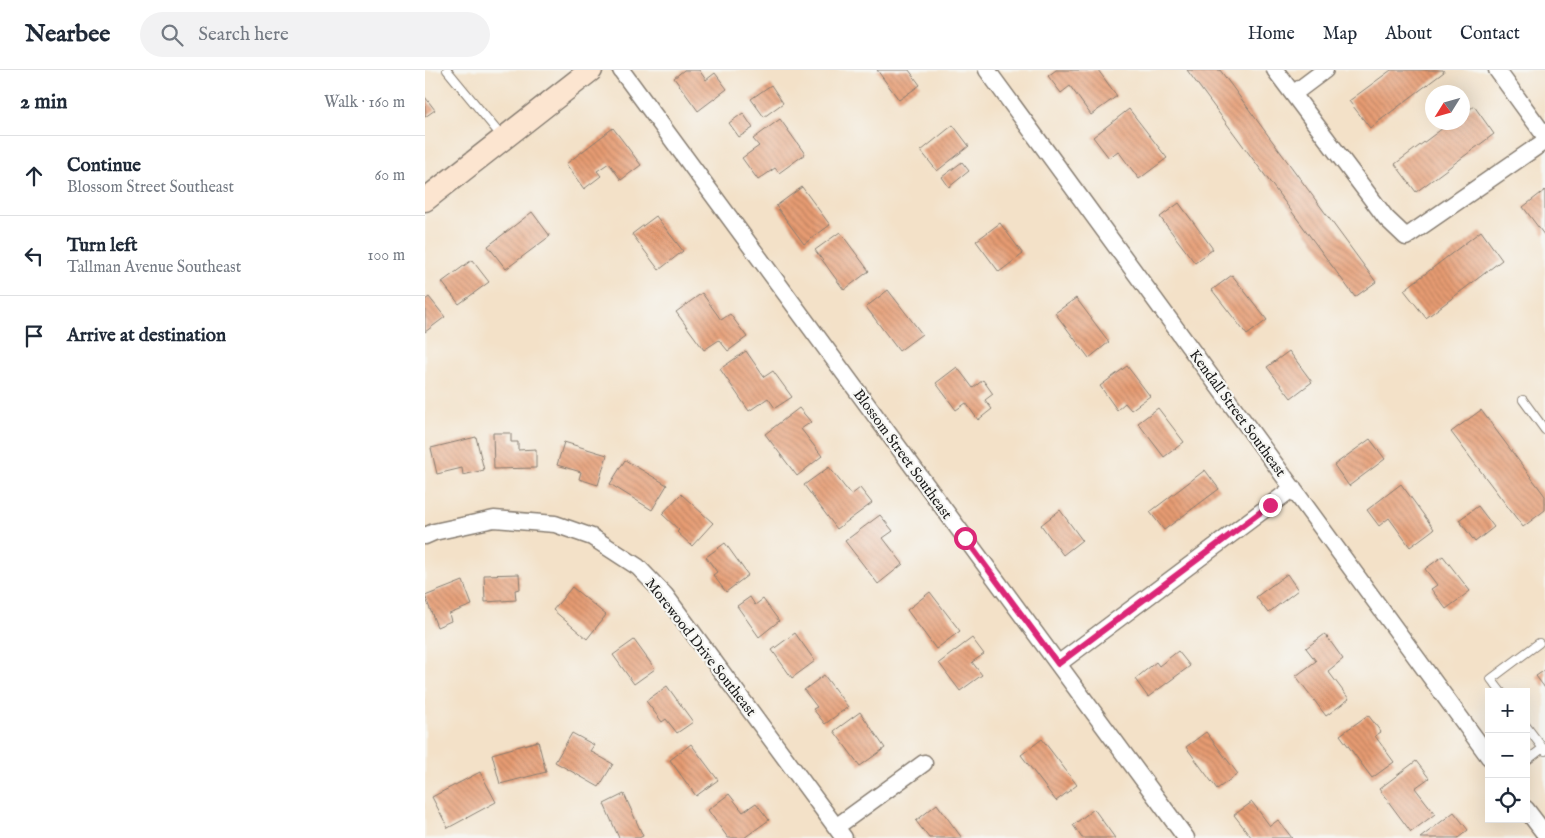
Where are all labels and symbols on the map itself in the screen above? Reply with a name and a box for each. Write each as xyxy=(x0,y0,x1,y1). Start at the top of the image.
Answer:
north arrow xyxy=(1425,85,1470,130)
street label: Kendall Street Southeast xyxy=(1185,346,1290,481)
street label: Blossom Street Southeast xyxy=(849,385,956,523)
route end xyxy=(1259,494,1282,517)
route start xyxy=(954,527,977,550)
street label: Morewood Drive Southeast xyxy=(641,574,760,720)

